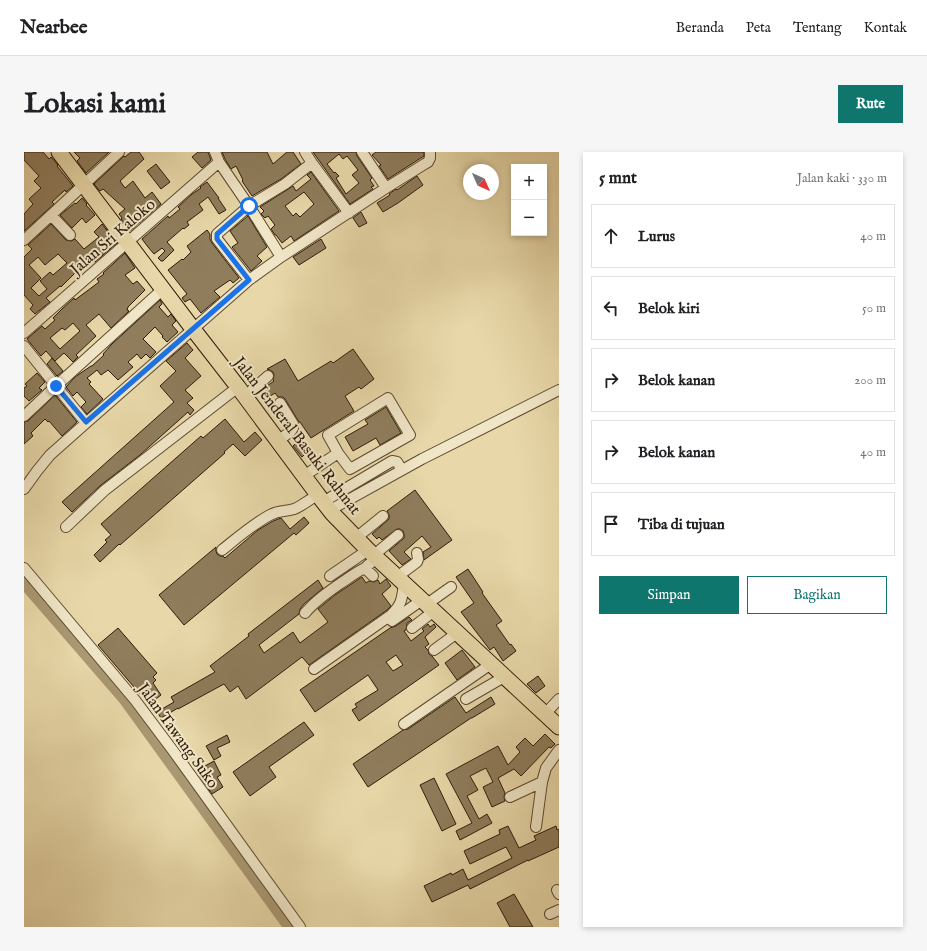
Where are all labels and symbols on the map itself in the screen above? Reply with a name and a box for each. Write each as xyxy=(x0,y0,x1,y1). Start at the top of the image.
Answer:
north arrow xyxy=(463,164,499,200)
street label: Jalan Sri Kaloko xyxy=(65,195,160,281)
route start xyxy=(240,197,258,215)
street label: Jalan Jenderal Basuki Rahmat xyxy=(227,352,365,520)
route end xyxy=(47,377,65,395)
street label: Jalan Tawang Suko xyxy=(131,678,222,793)

